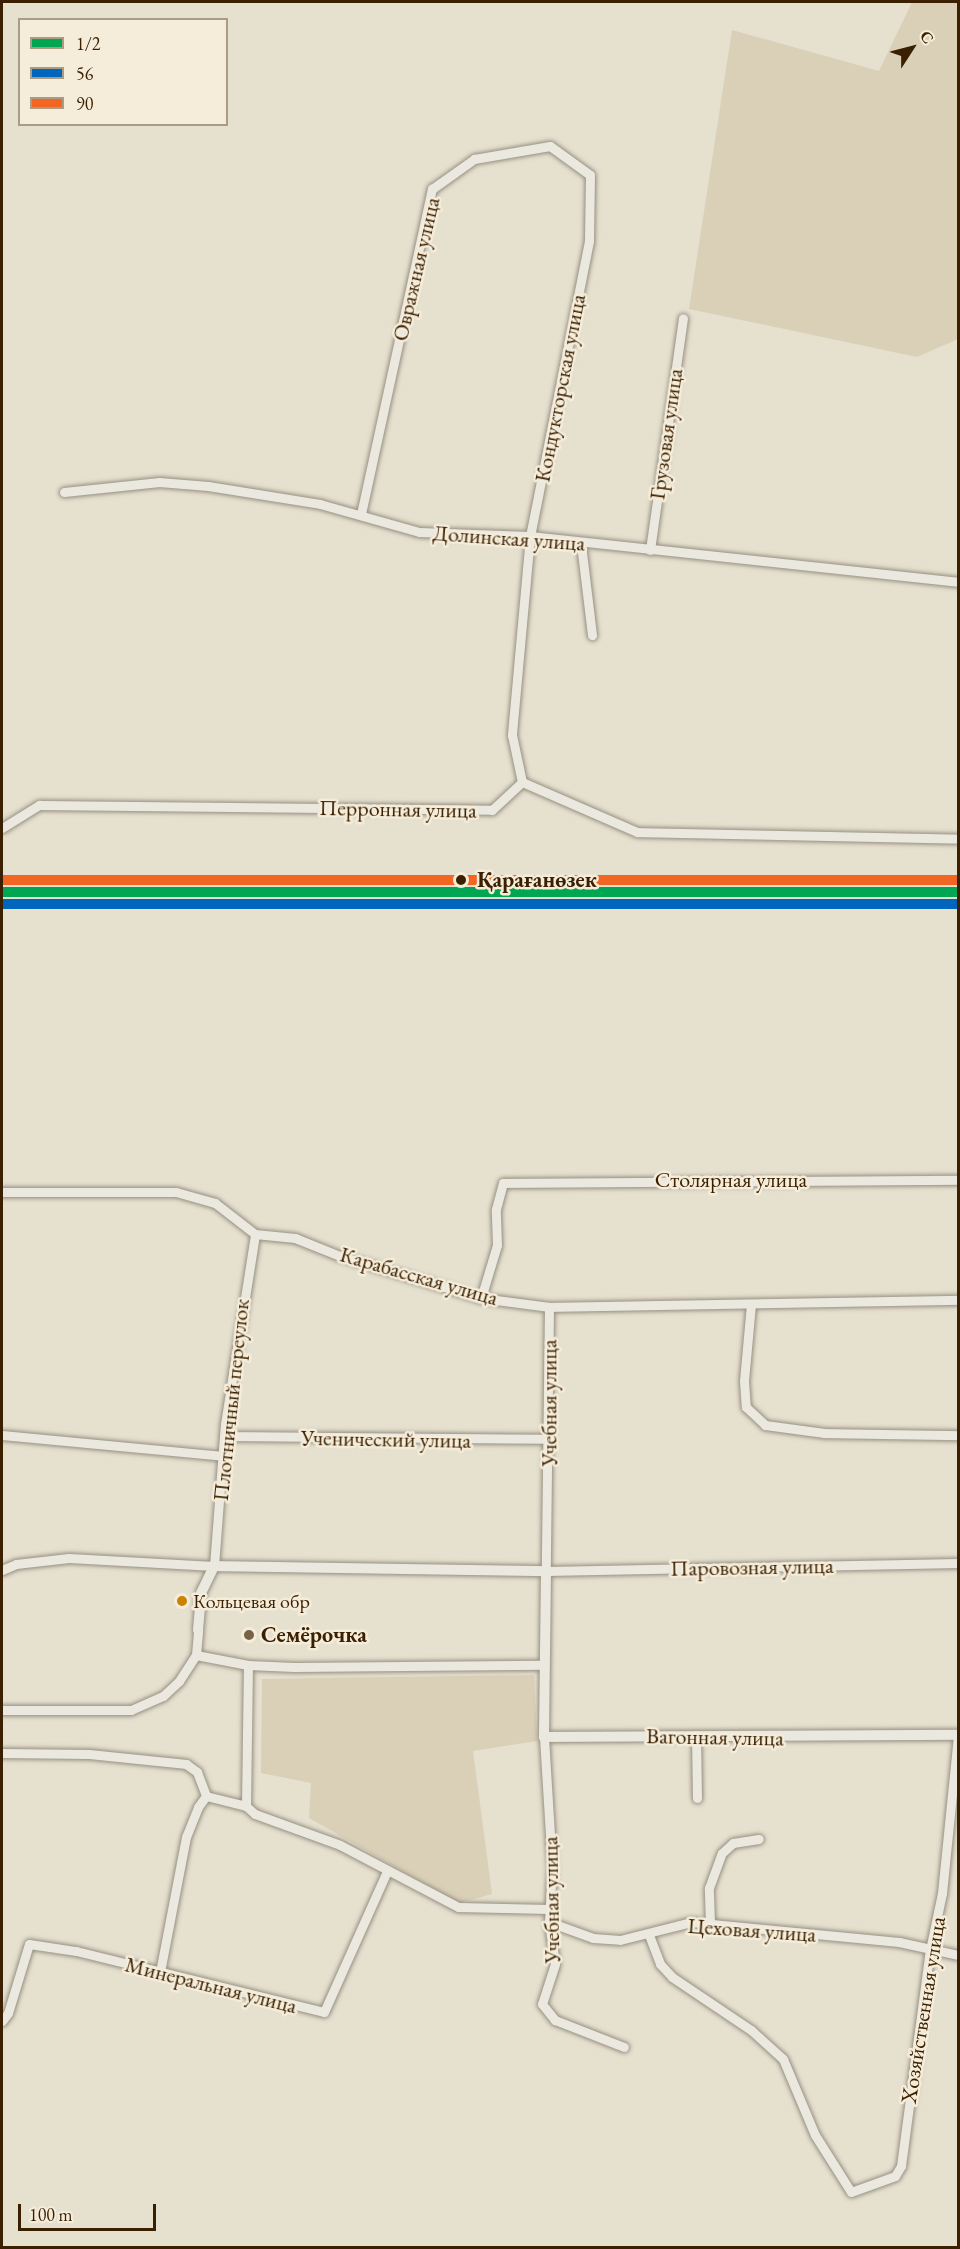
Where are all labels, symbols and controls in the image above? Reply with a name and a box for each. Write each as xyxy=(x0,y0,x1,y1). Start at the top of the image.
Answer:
legend xyxy=(18,18,228,126)
north arrow xyxy=(882,18,942,78)
text: С xyxy=(915,26,939,48)
text: 1/2 xyxy=(76,32,100,55)
text: 56 xyxy=(76,62,93,85)
text: 90 xyxy=(76,92,93,115)
street label: Овражная улица xyxy=(387,195,445,343)
street label: Кондукторская улица xyxy=(529,292,591,484)
street label: Грузовая улица xyxy=(644,367,688,501)
street label: Долинская улица xyxy=(432,520,586,556)
street label: Перронная улица xyxy=(319,794,477,824)
place label: Қарағанөзек xyxy=(477,867,597,893)
marker: Қарағанөзек xyxy=(450,869,472,891)
street label: Столярная улица xyxy=(655,1167,807,1193)
street label: Карабасская улица xyxy=(337,1241,501,1311)
street label: Плотничный переулок xyxy=(207,1298,255,1502)
street label: Учебная улица xyxy=(536,1339,562,1467)
street label: Ученический улица xyxy=(301,1424,471,1454)
street label: Паровозная улица xyxy=(670,1552,834,1582)
place label: Кольцевая обр xyxy=(193,1589,310,1613)
marker: Кольцевая обр xyxy=(176,1595,188,1607)
place label: Семёрочка xyxy=(261,1622,367,1648)
marker: Семёрочка xyxy=(242,1628,256,1642)
street label: Вагонная улица xyxy=(646,1723,784,1751)
street label: Учебная улица xyxy=(537,1836,565,1964)
street label: Цеховая улица xyxy=(687,1912,817,1948)
street label: Хозяйственная улица xyxy=(895,1915,951,2105)
street label: Минеральная улица xyxy=(122,1951,300,2019)
scale bar xyxy=(21,2192,159,2230)
text: 100 m xyxy=(29,2203,73,2226)

